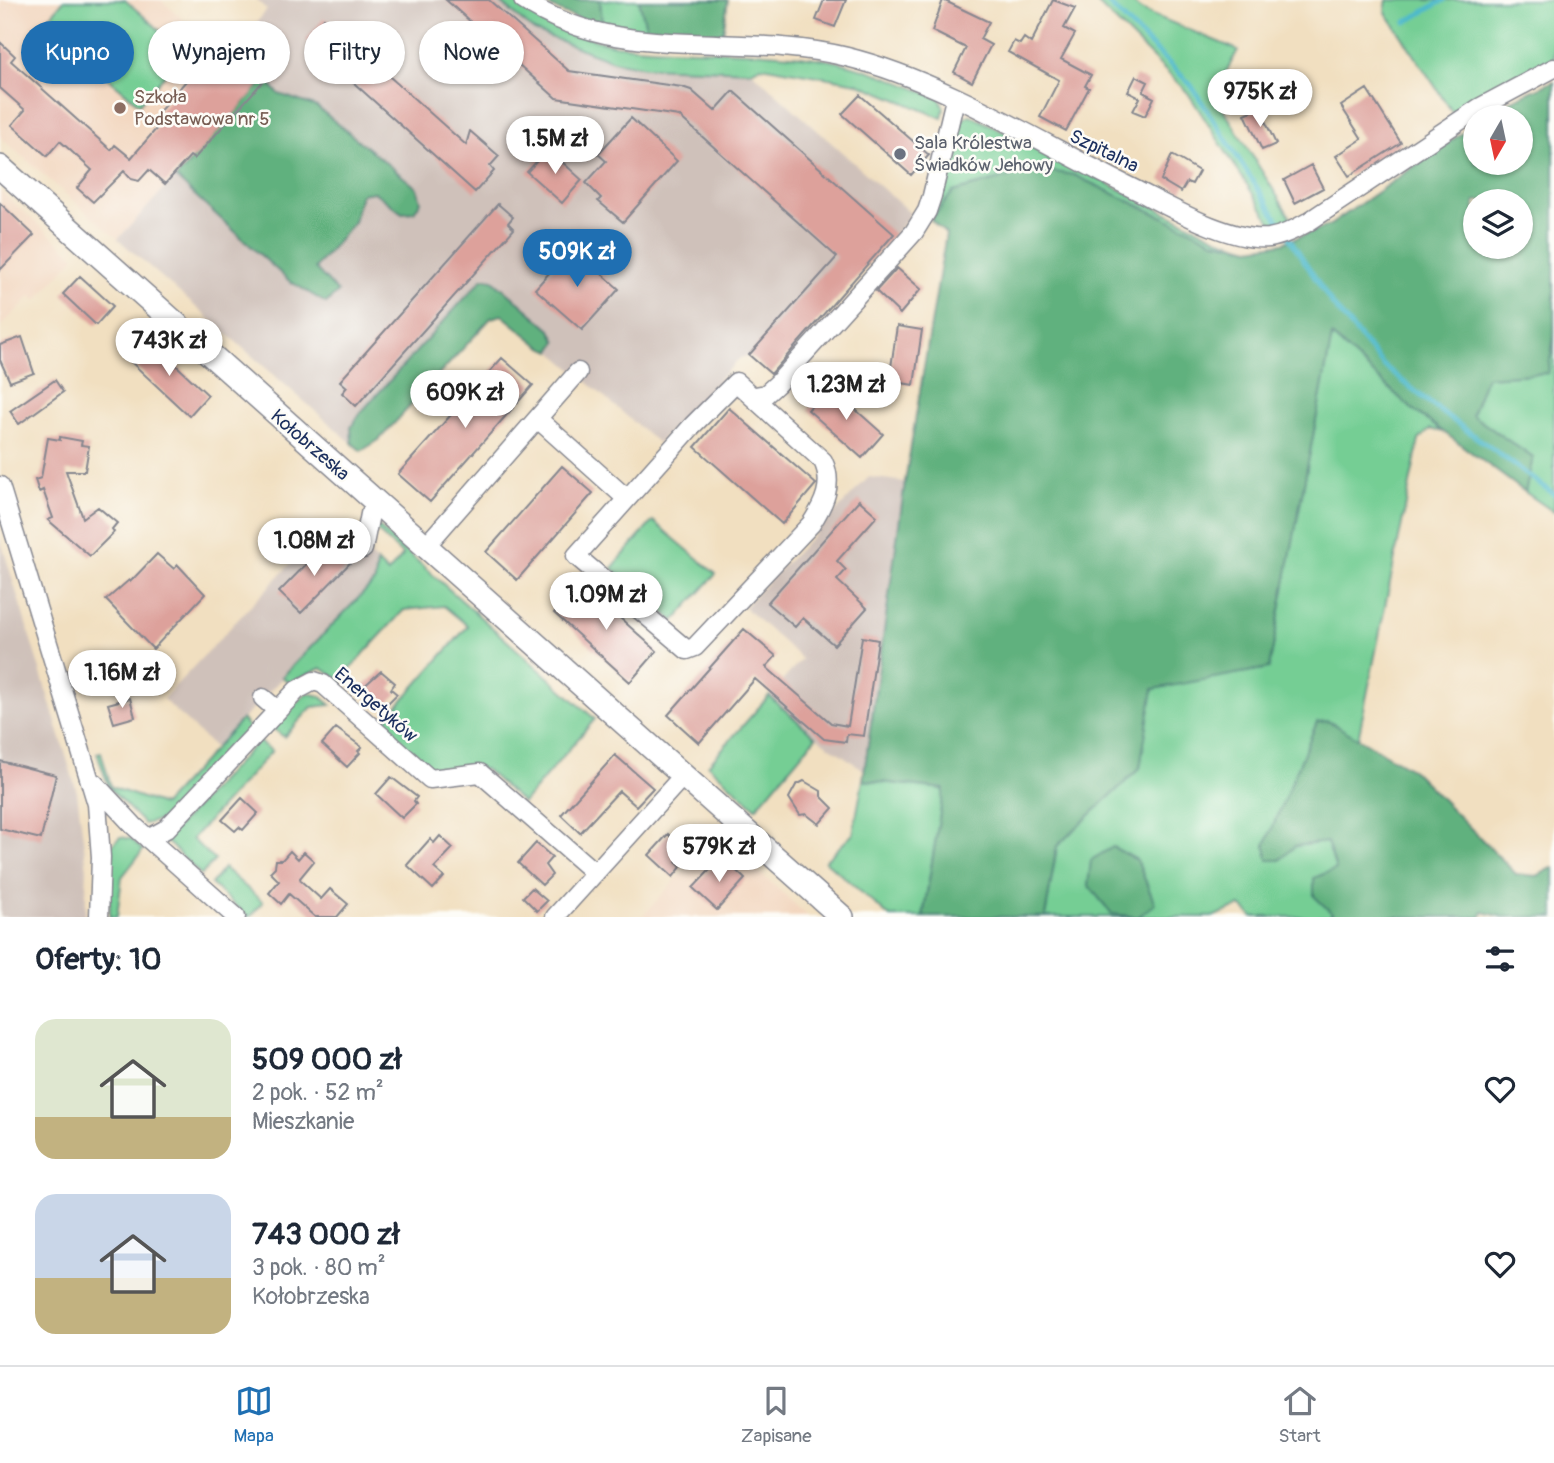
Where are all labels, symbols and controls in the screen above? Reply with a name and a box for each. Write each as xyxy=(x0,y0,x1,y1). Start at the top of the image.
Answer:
chip: Kupno xyxy=(21,21,134,84)
chip: Wynajem xyxy=(148,21,290,84)
chip: Filtry xyxy=(304,21,405,84)
chip: Nowe xyxy=(419,21,524,84)
pin: 975K zł xyxy=(1195,69,1325,129)
text: 975K zł xyxy=(1223,77,1297,106)
place label: Szkoła Podstawowa nr 5 xyxy=(134,85,270,131)
marker: Szkoła Podstawowa nr 5 xyxy=(112,100,128,116)
north arrow xyxy=(1463,105,1533,175)
map controls xyxy=(1463,105,1533,259)
pin: 1.5M zł xyxy=(490,116,620,176)
text: 1.5M zł xyxy=(522,124,588,153)
street label: Szpitalna xyxy=(1066,124,1143,178)
place label: Sala Królestwa Świadków Jehowy xyxy=(914,131,1053,177)
marker: Sala Królestwa Świadków Jehowy xyxy=(892,146,908,162)
button: layers xyxy=(1463,189,1533,259)
pin: 509K zł xyxy=(512,230,642,289)
text: 509K zł xyxy=(539,237,615,266)
pin: 743K zł xyxy=(104,318,234,378)
text: 743K zł xyxy=(132,326,206,355)
pin: 1.23M zł xyxy=(774,362,918,422)
pin: 609K zł xyxy=(400,370,530,430)
text: 1.23M zł xyxy=(807,370,885,399)
text: 609K zł xyxy=(426,378,504,407)
street label: Kołobrzeska xyxy=(265,404,355,486)
pin: 1.08M zł xyxy=(242,518,386,578)
text: 1.08M zł xyxy=(274,526,354,555)
pin: 1.09M zł xyxy=(534,572,678,632)
text: 1.09M zł xyxy=(566,580,646,609)
pin: 1.16M zł xyxy=(50,650,194,710)
text: 1.16M zł xyxy=(84,658,160,687)
street label: Energetyków xyxy=(329,662,423,748)
pin: 579K zł xyxy=(654,824,784,884)
text: 579K zł xyxy=(682,832,756,861)
icon: filters xyxy=(1481,940,1519,978)
text: Oferty: 10 xyxy=(35,941,162,978)
text: 509 000 zł xyxy=(252,1041,402,1078)
icon: home xyxy=(91,1047,175,1131)
icon: heart xyxy=(1481,1070,1519,1108)
text: 2 pok. · 52 m² xyxy=(252,1078,384,1107)
text: Mieszkanie xyxy=(252,1107,354,1136)
text: 743 000 zł xyxy=(252,1216,400,1253)
icon: home xyxy=(91,1222,175,1306)
icon: heart xyxy=(1481,1245,1519,1283)
text: 3 pok. · 80 m² xyxy=(252,1253,386,1282)
text: Kołobrzeska xyxy=(252,1282,370,1311)
tab: Mapa xyxy=(233,1382,274,1448)
tab: Zapisane xyxy=(741,1382,812,1448)
tab: Start xyxy=(1279,1382,1321,1448)

